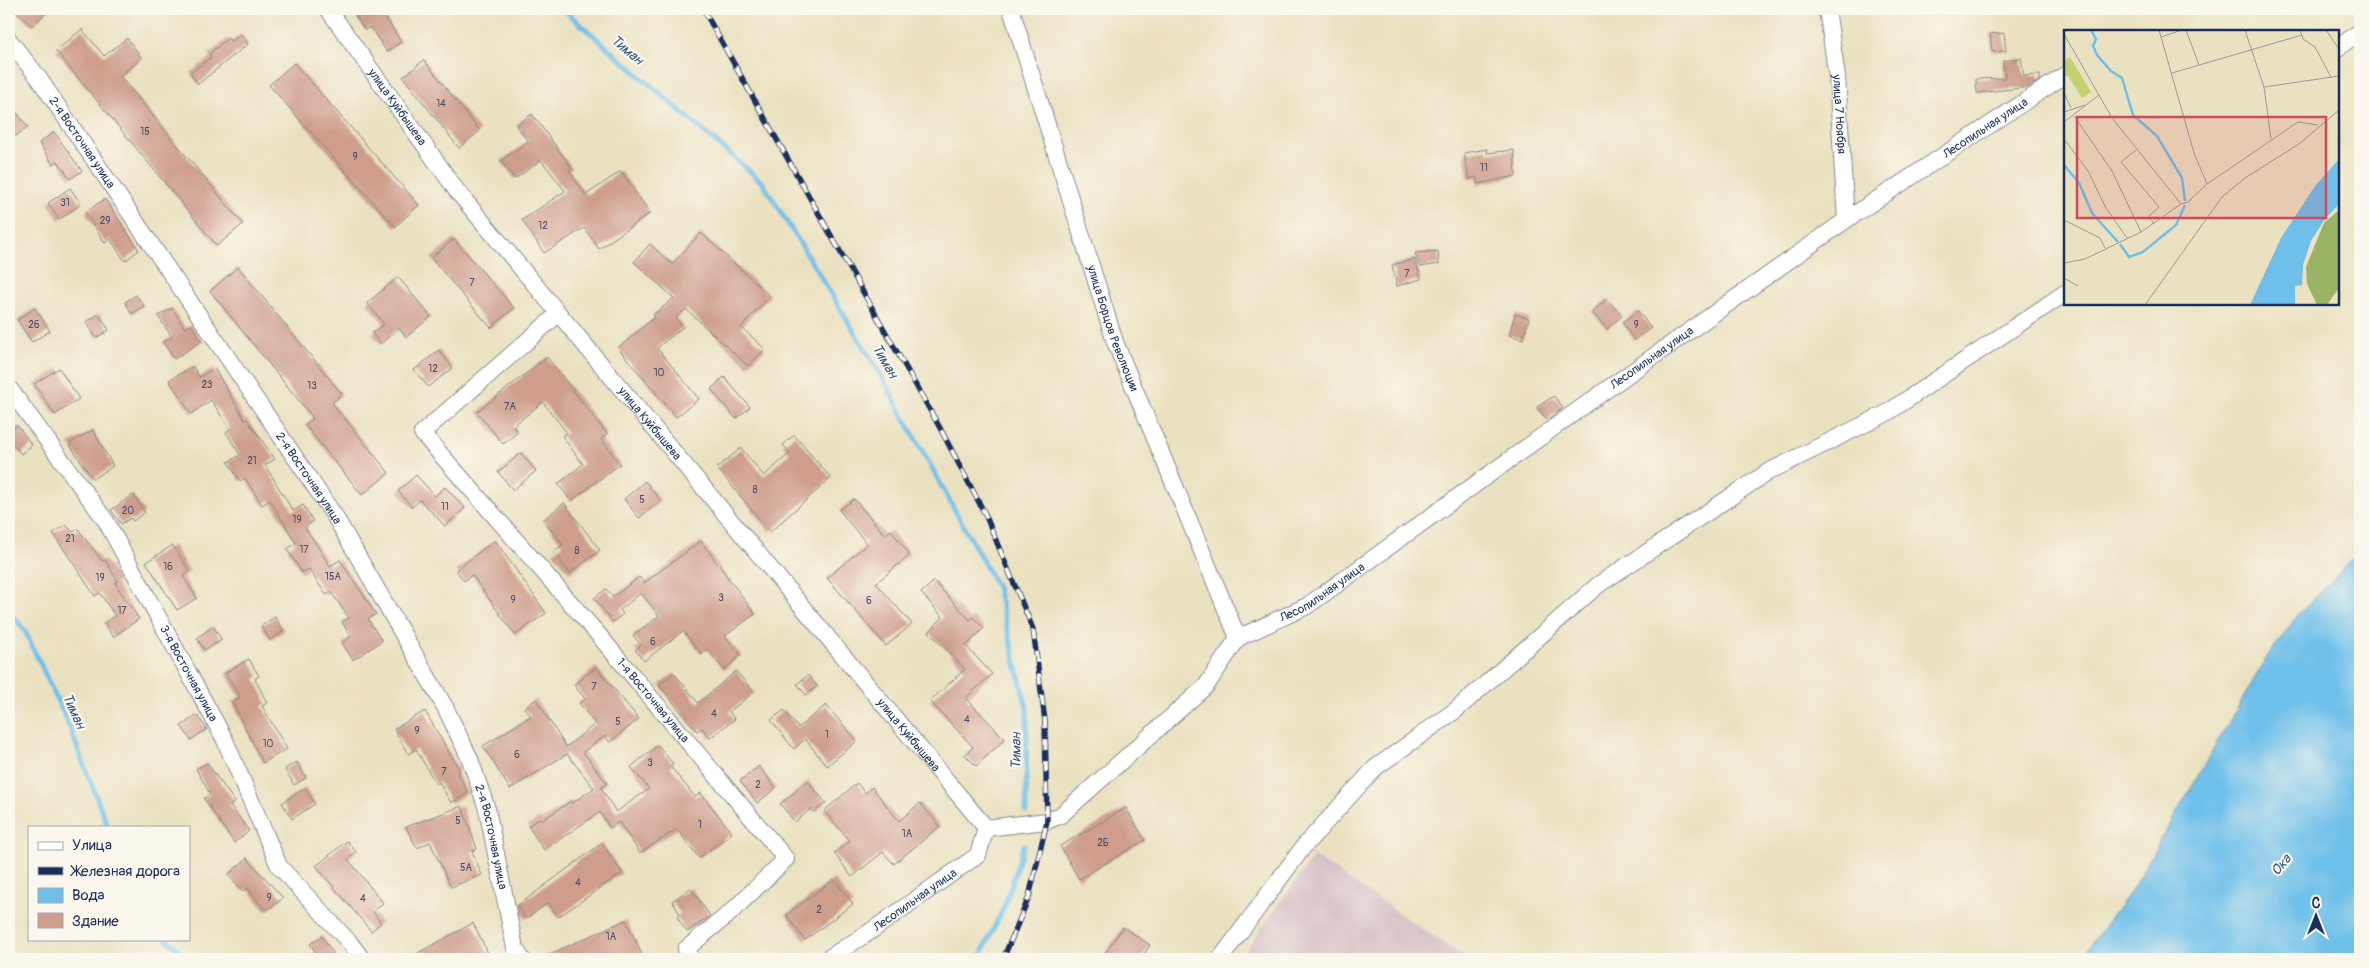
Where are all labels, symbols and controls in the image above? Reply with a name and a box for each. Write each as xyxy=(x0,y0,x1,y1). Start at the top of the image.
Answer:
inset map xyxy=(2064,30,2339,305)
water label: Тиман xyxy=(608,32,648,70)
street label: улица Куйбышева xyxy=(364,65,430,149)
street label: улица 7 Ноября xyxy=(1829,73,1849,155)
street label: 2-я Восточная улица xyxy=(46,94,119,192)
street label: Лесопильная улица xyxy=(1939,94,2031,162)
house number: 14 xyxy=(436,98,446,110)
house number: 15 xyxy=(140,126,150,138)
house number: 9 xyxy=(352,151,358,163)
house number: 11 xyxy=(1480,162,1488,174)
house number: 31 xyxy=(60,197,70,209)
house number: 29 xyxy=(100,215,110,227)
house number: 12 xyxy=(538,220,548,232)
street label: улица Борцов Революции xyxy=(1084,262,1142,394)
house number: 7 xyxy=(1404,268,1410,280)
house number: 7 xyxy=(469,277,475,289)
house number: 26 xyxy=(28,319,40,331)
house number: 9 xyxy=(1633,319,1639,331)
street label: Лесопильная улица xyxy=(1606,323,1697,393)
water label: Тиман xyxy=(868,341,903,383)
house number: 12 xyxy=(428,363,438,375)
house number: 10 xyxy=(654,367,665,379)
house number: 23 xyxy=(202,379,213,391)
house number: 13 xyxy=(307,380,317,392)
street label: улица Куйбышева xyxy=(614,383,685,463)
house number: 7А xyxy=(504,401,516,413)
street label: 2-я Восточная улица xyxy=(273,429,345,527)
house number: 21 xyxy=(247,455,257,467)
house number: 8 xyxy=(752,484,758,496)
house number: 5 xyxy=(639,494,645,506)
house number: 11 xyxy=(441,501,449,513)
house number: 20 xyxy=(122,505,134,517)
house number: 19 xyxy=(292,514,302,526)
house number: 21 xyxy=(65,533,75,545)
house number: 17 xyxy=(299,544,309,556)
house number: 8 xyxy=(574,545,580,557)
street label: Лесопильная улица xyxy=(1276,559,1368,626)
house number: 16 xyxy=(163,561,173,573)
house number: 15А xyxy=(325,571,341,583)
house number: 19 xyxy=(95,572,105,584)
house number: 3 xyxy=(718,592,724,604)
house number: 9 xyxy=(510,594,516,606)
house number: 6 xyxy=(866,595,872,607)
house number: 17 xyxy=(117,605,127,617)
street label: 3-я Восточная улица xyxy=(157,623,221,724)
house number: 6 xyxy=(650,636,656,648)
street label: 1-я Восточная улица xyxy=(613,655,693,746)
house number: 7 xyxy=(591,681,597,693)
water label: Тиман xyxy=(59,691,90,733)
street label: улица Куйбышева xyxy=(873,694,944,775)
house number: 4 xyxy=(711,708,717,720)
house number: 4 xyxy=(964,714,970,726)
house number: 5 xyxy=(615,716,621,728)
house number: 9 xyxy=(414,725,420,737)
house number: 1 xyxy=(825,729,829,741)
water label: Тиман xyxy=(1007,730,1025,770)
house number: 10 xyxy=(263,738,274,750)
house number: 6 xyxy=(514,749,520,761)
house number: 3 xyxy=(647,757,653,769)
house number: 7 xyxy=(441,766,447,778)
house number: 2 xyxy=(755,779,761,791)
street label: 2-я Восточная улица xyxy=(472,782,511,891)
house number: 5 xyxy=(455,815,461,827)
house number: 1 xyxy=(698,819,702,831)
legend xyxy=(28,826,190,940)
house number: 1А xyxy=(902,828,913,840)
text: Улица xyxy=(72,836,112,855)
house number: 2Б xyxy=(1097,837,1109,849)
water label: Ока xyxy=(2267,850,2296,879)
text: Железная дорога xyxy=(70,862,180,881)
house number: 5А xyxy=(460,862,472,874)
street label: Лесопильная улица xyxy=(869,865,960,935)
house number: 4 xyxy=(575,877,581,889)
text: Вода xyxy=(72,886,105,905)
north arrow xyxy=(2292,890,2342,940)
house number: 9 xyxy=(266,892,272,904)
house number: 4 xyxy=(360,893,366,905)
text: С xyxy=(2312,895,2321,912)
house number: 2 xyxy=(816,904,822,916)
text: Здание xyxy=(72,912,119,931)
house number: 1А xyxy=(606,931,617,943)

